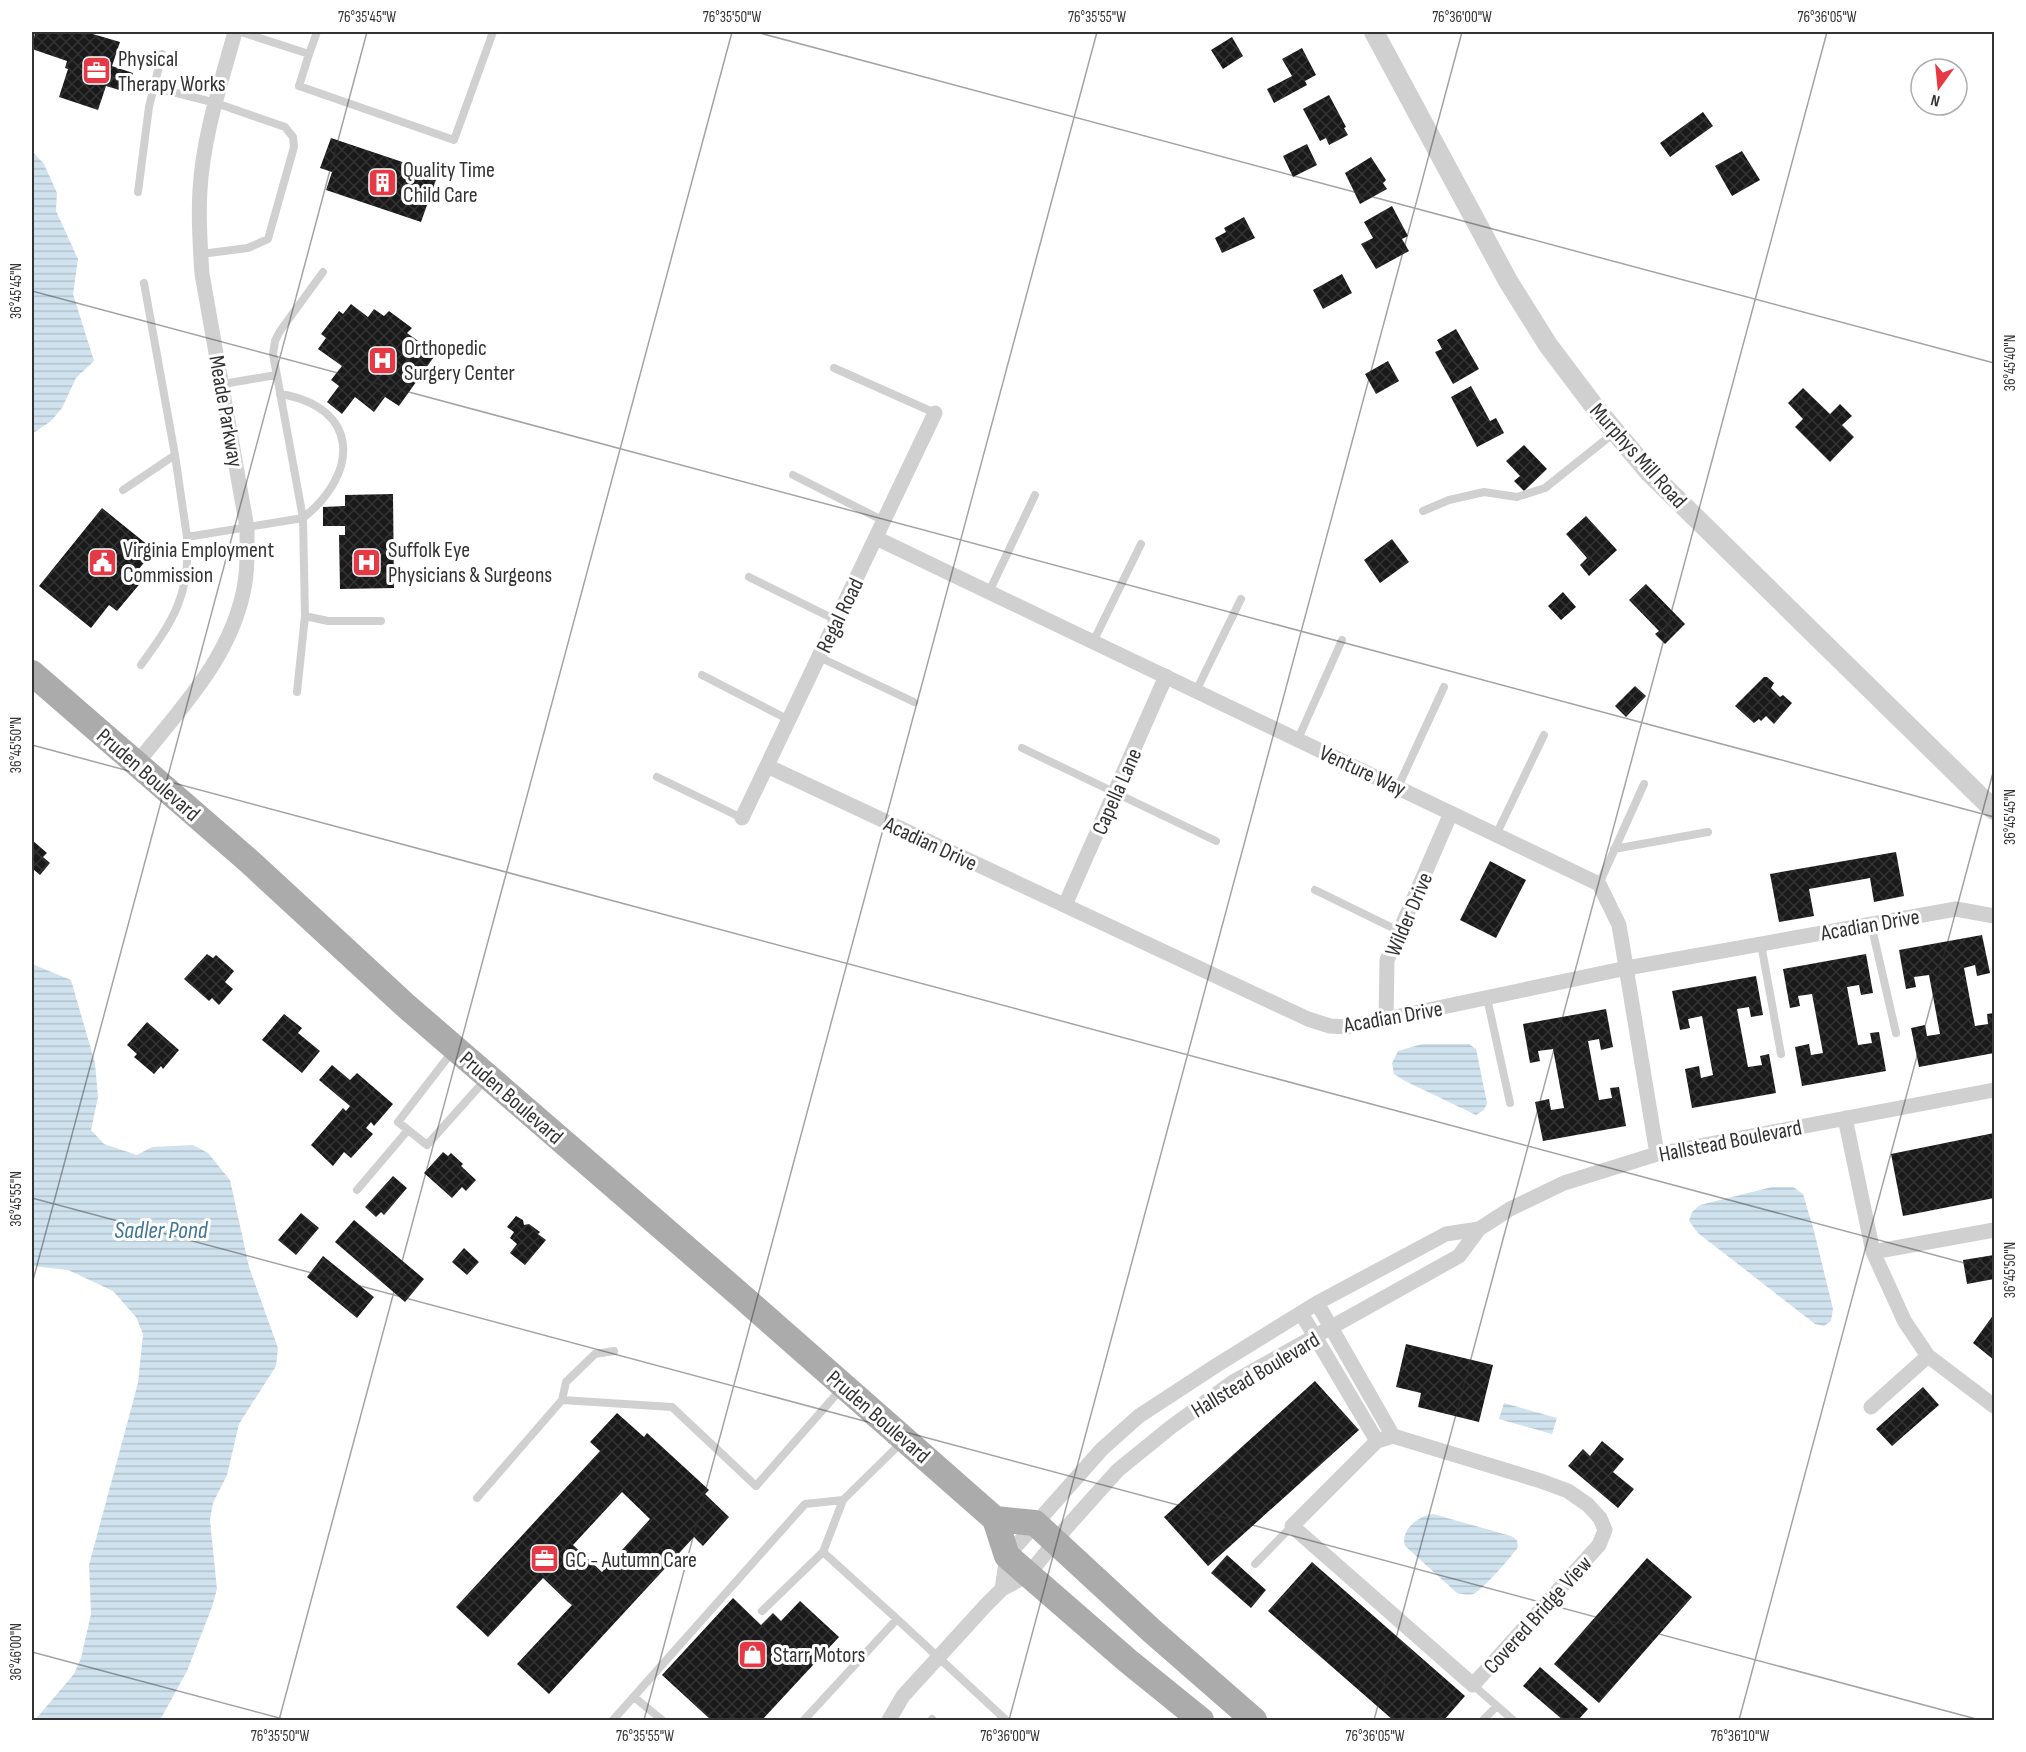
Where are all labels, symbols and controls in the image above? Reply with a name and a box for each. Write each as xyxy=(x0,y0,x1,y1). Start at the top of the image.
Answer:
text: 76°35'45"W xyxy=(338,8,396,27)
text: 76°35'50"W xyxy=(703,8,761,27)
text: 76°35'55"W xyxy=(1068,8,1126,27)
text: 76°36'00"W xyxy=(1432,8,1492,27)
text: 76°36'05"W xyxy=(1797,8,1857,27)
place label: Physical Therapy Works xyxy=(118,46,226,98)
office icon: Physical Therapy Works xyxy=(81,55,113,87)
north arrow xyxy=(1909,57,1969,117)
text: N xyxy=(1929,90,1942,110)
place label: Quality Time Child Care xyxy=(403,157,495,209)
building icon: Quality Time Child Care xyxy=(366,166,398,198)
text: 36°45'45"N xyxy=(7,263,26,319)
place label: Orthopedic Surgery Center xyxy=(404,335,515,387)
text: 36°45'40"N xyxy=(2001,335,2020,391)
hospital icon: Orthopedic Surgery Center xyxy=(367,344,399,376)
street label: Meade Parkway xyxy=(202,353,249,470)
street label: Murphys Mill Road xyxy=(1584,398,1692,514)
place label: Virginia Employment Commission xyxy=(123,537,274,589)
place label: Suffolk Eye Physicians & Surgeons xyxy=(388,537,552,589)
public building icon: Virginia Employment Commission xyxy=(86,546,118,578)
hospital icon: Suffolk Eye Physicians & Surgeons xyxy=(351,546,383,578)
street label: Regal Road xyxy=(811,574,870,658)
text: 36°45'50"N xyxy=(7,717,26,773)
street label: Pruden Boulevard xyxy=(91,723,205,827)
street label: Venture Way xyxy=(1315,740,1410,803)
street label: Capella Lane xyxy=(1086,744,1148,839)
text: 36°45'45"N xyxy=(2001,789,2020,845)
street label: Acadian Drive xyxy=(879,811,981,878)
street label: Wilder Drive xyxy=(1380,868,1439,961)
street label: Acadian Drive xyxy=(1818,904,1922,948)
street label: Acadian Drive xyxy=(1341,996,1445,1040)
street label: Pruden Boulevard xyxy=(454,1046,568,1150)
street label: Hallstead Boulevard xyxy=(1657,1114,1804,1169)
text: 36°45'55"N xyxy=(7,1171,26,1227)
water label: Sadler Pond xyxy=(114,1216,209,1245)
text: 36°45'50"N xyxy=(2001,1242,2020,1298)
street label: Hallstead Boulevard xyxy=(1187,1326,1325,1424)
street label: Pruden Boulevard xyxy=(821,1365,935,1469)
office icon: GC - Autumn Care xyxy=(528,1543,560,1575)
place label: GC - Autumn Care xyxy=(565,1547,697,1574)
street label: Covered Bridge View xyxy=(1478,1550,1598,1680)
text: 36°46'00"N xyxy=(7,1623,26,1681)
shop icon: Starr Motors xyxy=(736,1638,768,1670)
place label: Starr Motors xyxy=(773,1642,865,1669)
text: 76°35'50"W xyxy=(251,1727,309,1746)
text: 76°35'55"W xyxy=(616,1727,674,1746)
text: 76°36'00"W xyxy=(980,1727,1040,1746)
text: 76°36'05"W xyxy=(1345,1727,1405,1746)
text: 76°36'10"W xyxy=(1711,1727,1769,1746)

